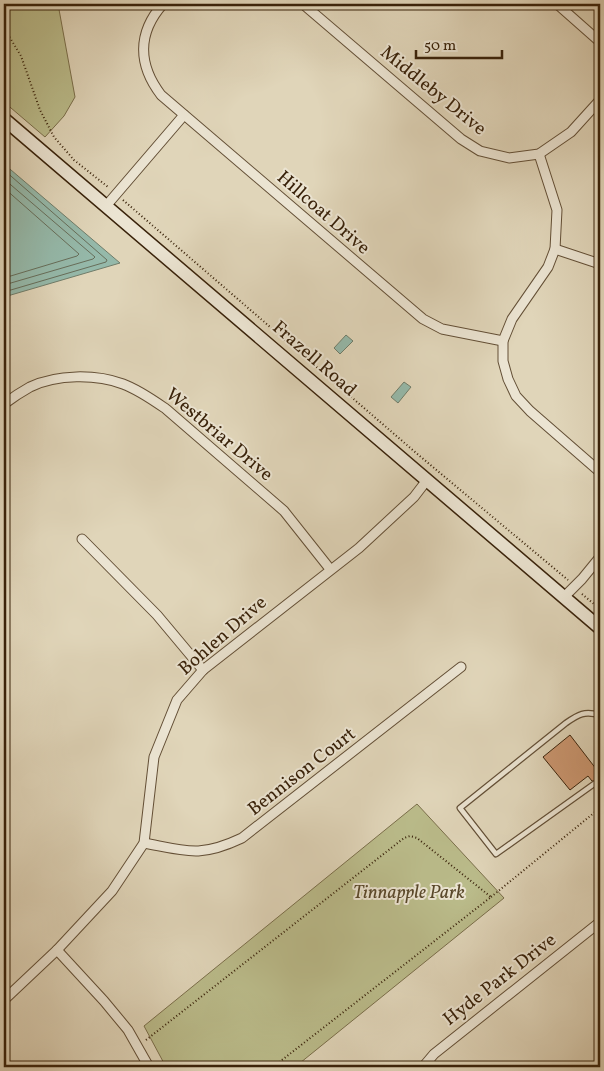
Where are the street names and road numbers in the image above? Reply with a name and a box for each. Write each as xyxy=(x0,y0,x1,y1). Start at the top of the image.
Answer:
street label: Middleby Drive xyxy=(374,40,492,142)
street label: Hillcoat Drive xyxy=(271,165,375,261)
street label: Frazell Road xyxy=(266,315,362,403)
street label: Westbriar Drive xyxy=(160,382,278,488)
street label: Bohlen Drive xyxy=(173,590,273,682)
street label: Bennison Court xyxy=(243,721,362,822)
street label: Hyde Park Drive xyxy=(438,928,562,1032)

